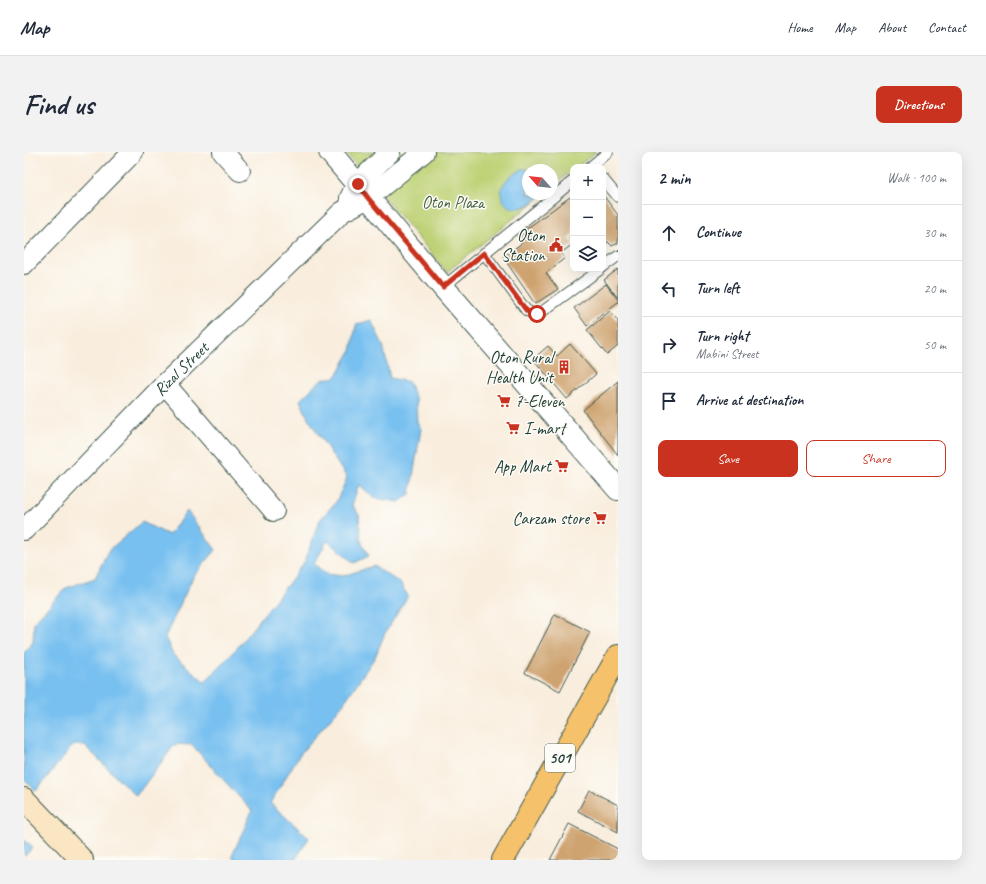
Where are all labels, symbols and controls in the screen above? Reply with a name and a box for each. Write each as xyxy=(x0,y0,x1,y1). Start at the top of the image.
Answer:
text: Map xyxy=(20,16,50,40)
text: Home xyxy=(787,19,813,36)
text: Map xyxy=(835,19,856,36)
text: About xyxy=(878,19,906,36)
text: Contact xyxy=(928,19,966,36)
button: Directions xyxy=(876,86,962,123)
text: Find us xyxy=(24,87,94,122)
north arrow xyxy=(522,164,558,200)
map controls xyxy=(570,164,606,272)
button: + xyxy=(570,164,606,200)
text: 2 min xyxy=(658,168,691,189)
text: Walk · 100 m xyxy=(887,170,946,186)
route end xyxy=(349,175,367,193)
park label: Oton Plaza xyxy=(422,192,486,213)
button: − xyxy=(570,200,606,236)
icon: ahead xyxy=(658,222,680,244)
text: Continue xyxy=(696,223,741,242)
place label: Oton Station xyxy=(501,225,546,266)
text: 30 m xyxy=(924,225,946,241)
button: layers xyxy=(570,236,606,272)
public building icon: Oton Station xyxy=(548,237,564,253)
icon: left xyxy=(658,278,680,300)
text: Turn left xyxy=(696,279,739,298)
text: 20 m xyxy=(924,281,946,297)
route start xyxy=(528,305,546,323)
text: Turn right xyxy=(696,327,749,346)
icon: right xyxy=(658,334,680,356)
street label: Rizal Street xyxy=(149,336,214,400)
text: 50 m xyxy=(924,337,946,353)
text: Mabini Street xyxy=(696,346,759,362)
place label: Oton Rural Health Unit xyxy=(486,347,556,388)
building icon: Oton Rural Health Unit xyxy=(556,359,572,375)
icon: arrive xyxy=(658,390,680,412)
place label: 7-Eleven xyxy=(515,391,566,412)
text: Arrive at destination xyxy=(696,391,803,410)
supermarket icon: 7-Eleven xyxy=(496,393,512,409)
place label: I-mart xyxy=(524,418,567,439)
supermarket icon: I-mart xyxy=(505,420,521,436)
button: Save xyxy=(658,440,798,477)
button: Share xyxy=(806,440,946,477)
place label: App Mart xyxy=(494,456,553,477)
supermarket icon: App Mart xyxy=(554,458,570,474)
place label: Carzam store xyxy=(513,508,590,529)
supermarket icon: Carzam store xyxy=(592,510,608,526)
road number: 501 xyxy=(545,744,575,772)

